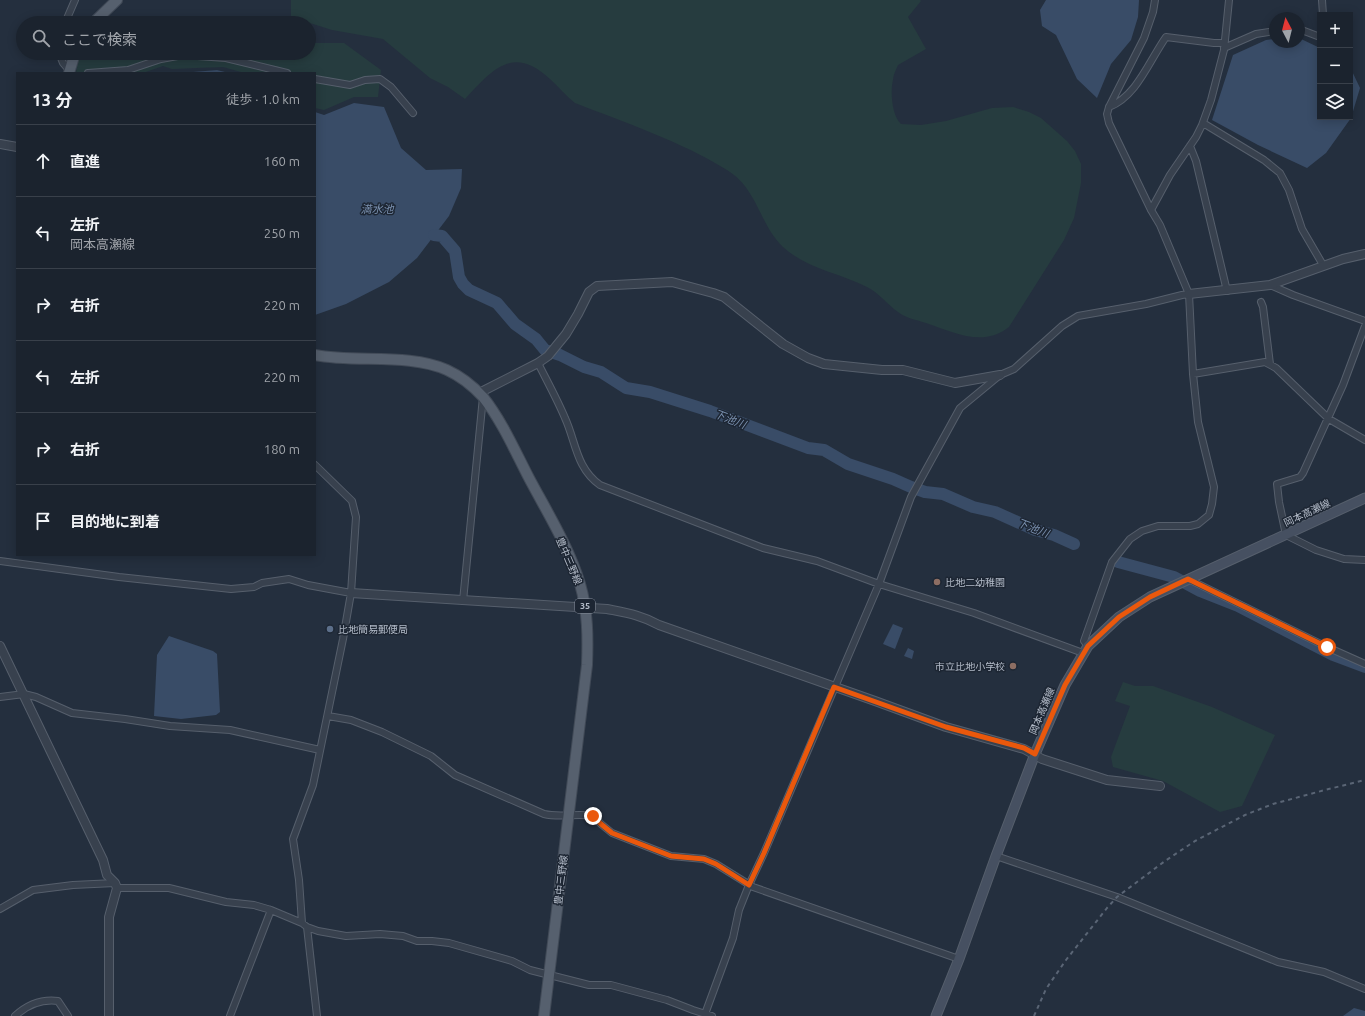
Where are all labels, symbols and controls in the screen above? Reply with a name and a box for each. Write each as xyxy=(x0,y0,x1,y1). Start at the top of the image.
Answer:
north arrow xyxy=(1269,12,1305,48)
map controls xyxy=(1317,12,1353,120)
button: + xyxy=(1317,12,1353,48)
search box xyxy=(16,16,316,60)
icon: search xyxy=(30,27,52,49)
text: ここで検索 xyxy=(62,31,137,48)
button: − xyxy=(1317,48,1353,84)
button: layers xyxy=(1317,84,1353,120)
text: 13 分 xyxy=(32,90,72,109)
text: 徒歩 · 1.0 km xyxy=(226,92,300,106)
icon: ahead xyxy=(32,150,54,172)
text: 直進 xyxy=(70,153,100,170)
text: 160 m xyxy=(264,154,300,168)
water label: 満水池 xyxy=(361,203,394,215)
text: 左折 xyxy=(70,216,100,233)
icon: left xyxy=(32,222,54,244)
text: 250 m xyxy=(264,226,300,240)
text: 岡本高瀬線 xyxy=(70,237,135,251)
icon: right xyxy=(32,294,54,316)
text: 右折 xyxy=(70,297,100,314)
text: 220 m xyxy=(264,298,300,312)
icon: left xyxy=(32,366,54,388)
text: 左折 xyxy=(70,369,100,386)
text: 220 m xyxy=(264,370,300,384)
water label: 下池川 xyxy=(712,407,748,431)
icon: right xyxy=(32,438,54,460)
text: 右折 xyxy=(70,441,100,458)
text: 180 m xyxy=(264,442,300,456)
street label: 岡本高瀬線 xyxy=(1282,497,1332,529)
icon: arrive xyxy=(32,510,54,532)
text: 目的地に到着 xyxy=(70,513,160,530)
water label: 下池川 xyxy=(1015,516,1051,540)
street label: 豊中三野線 xyxy=(554,536,584,586)
marker: 比地二幼稚園 xyxy=(932,577,942,587)
place label: 比地二幼稚園 xyxy=(945,577,1005,588)
road number: 35 xyxy=(575,599,595,613)
marker: 比地簡易郵便局 xyxy=(325,624,335,634)
place label: 比地簡易郵便局 xyxy=(338,624,408,635)
route start xyxy=(1318,638,1336,656)
place label: 市立比地小学校 xyxy=(935,661,1005,672)
marker: 市立比地小学校 xyxy=(1008,661,1018,671)
street label: 岡本高瀬線 xyxy=(1027,686,1057,736)
route end xyxy=(584,807,602,825)
street label: 豊中三野線 xyxy=(552,855,570,905)

